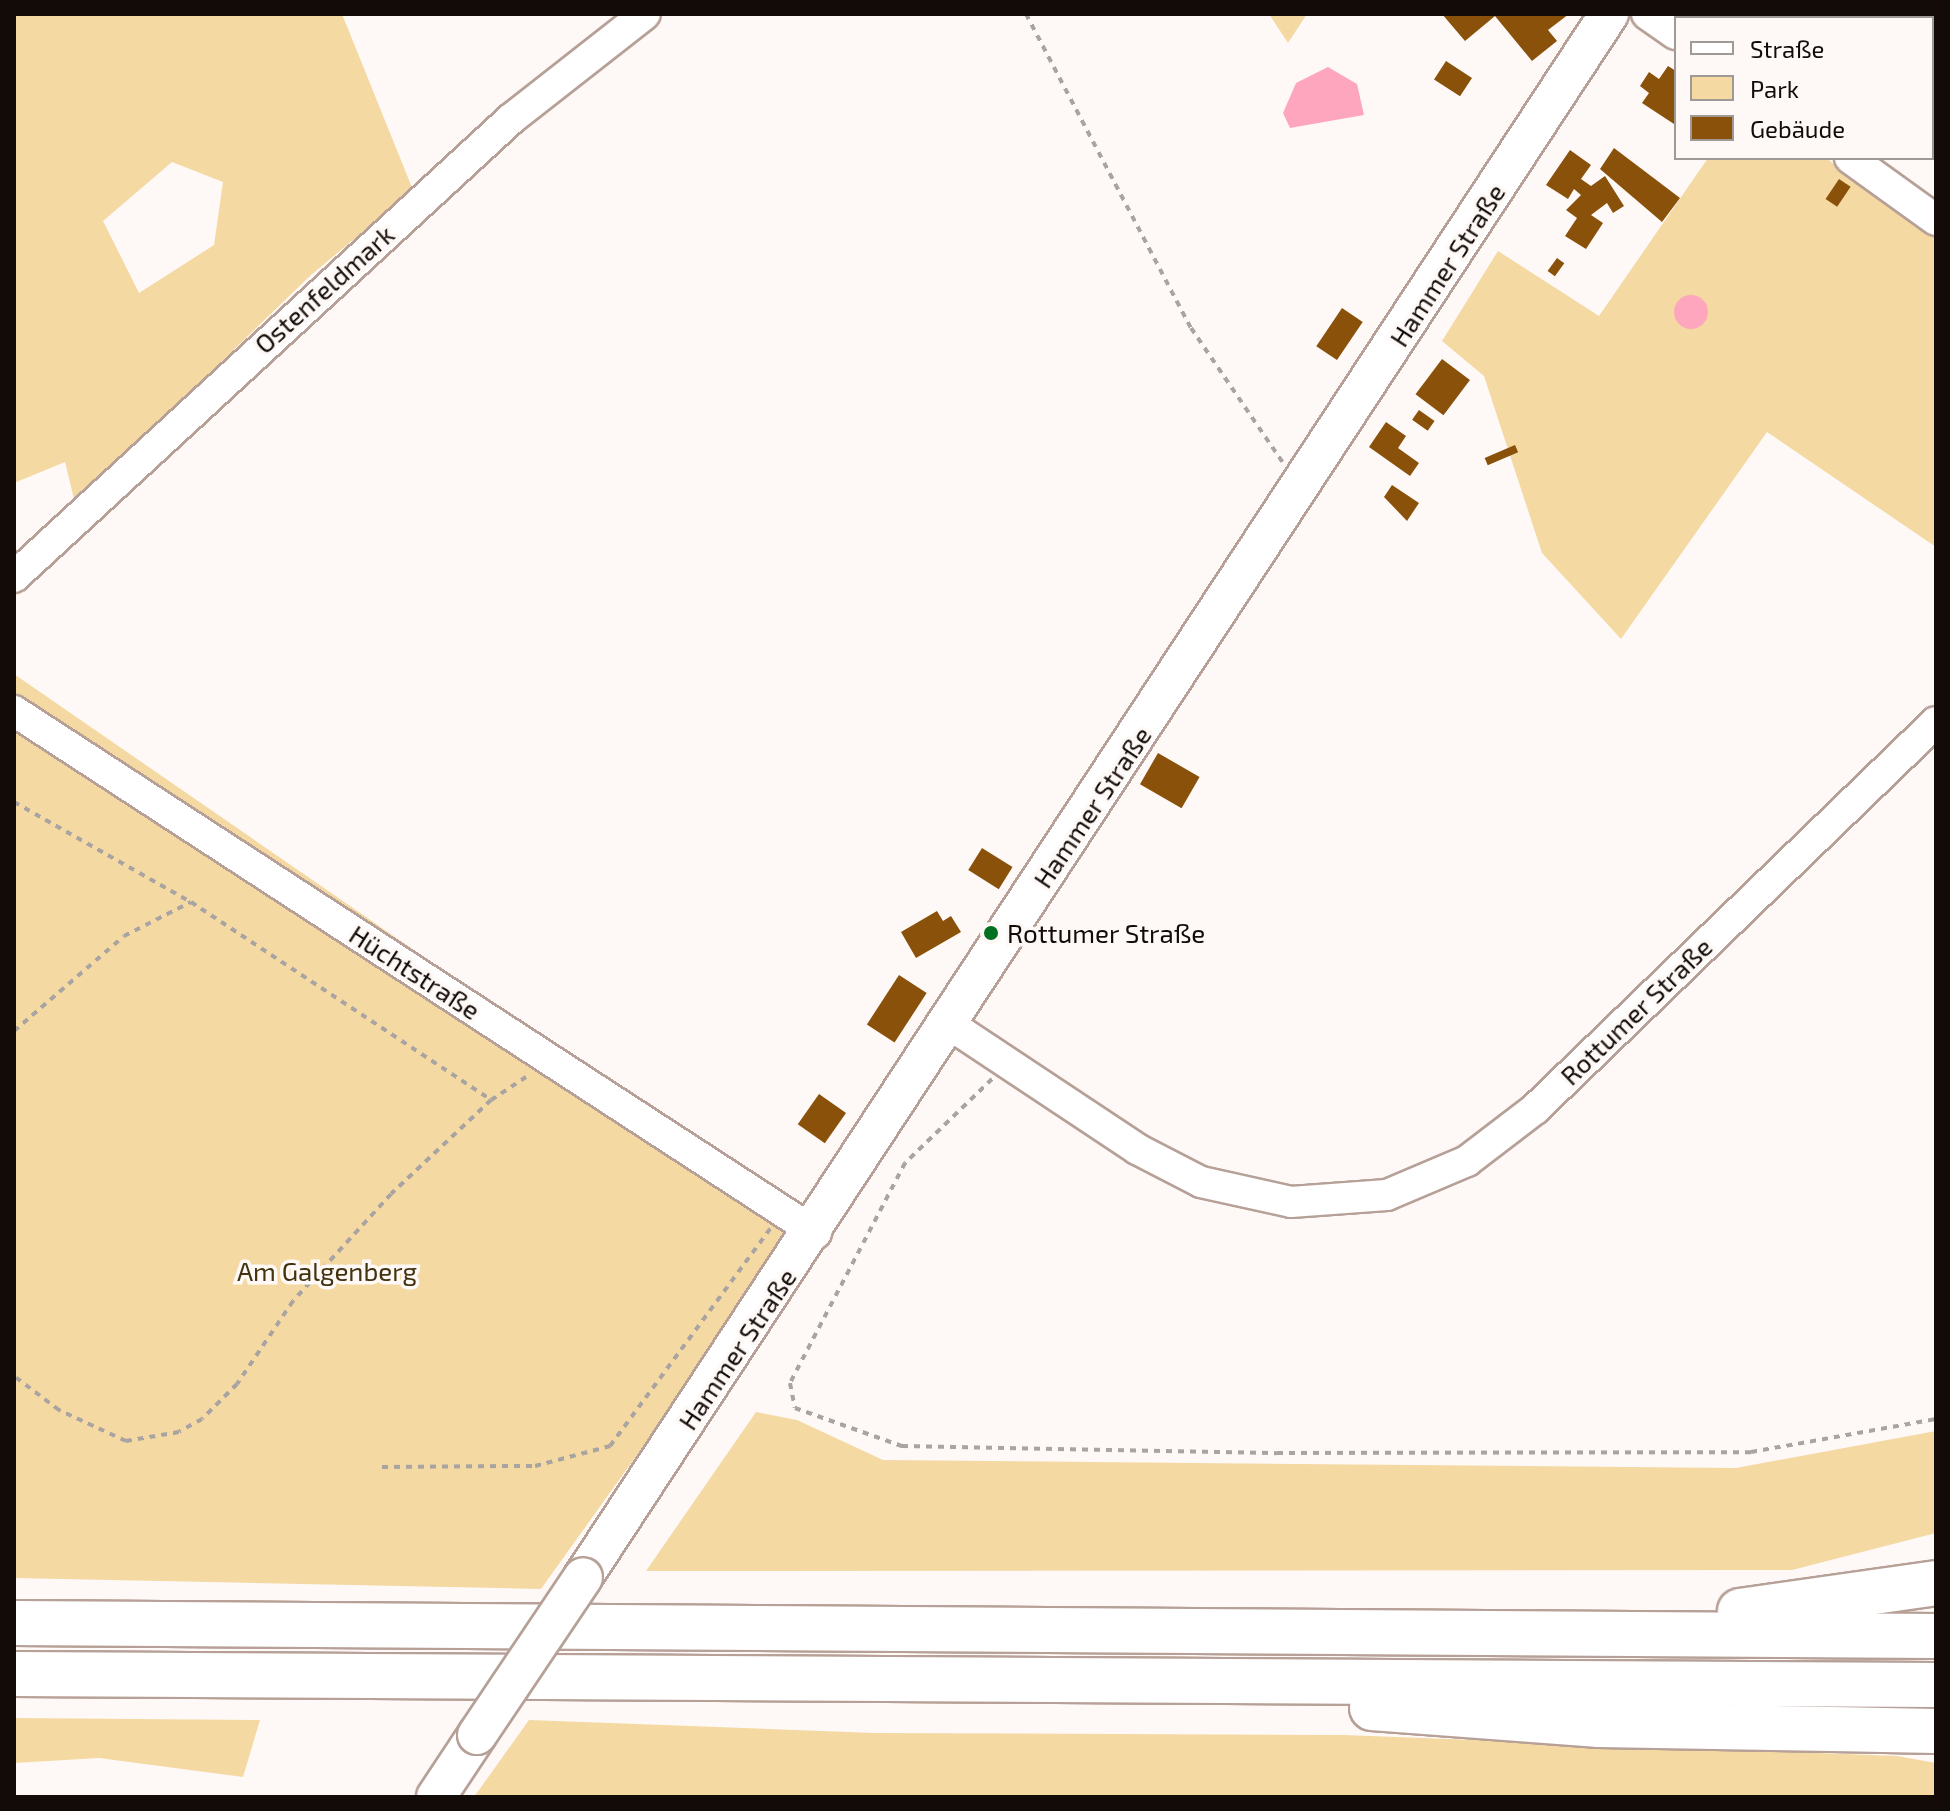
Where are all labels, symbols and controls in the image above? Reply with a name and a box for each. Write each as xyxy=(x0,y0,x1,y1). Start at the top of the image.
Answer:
legend xyxy=(1674,16,1934,160)
text: Straße xyxy=(1750,34,1824,63)
text: Park xyxy=(1750,74,1799,103)
text: Gebäude xyxy=(1750,114,1845,143)
street label: Hammer Straße xyxy=(1383,178,1511,352)
street label: Ostenfeldmark xyxy=(248,218,400,360)
street label: Hammer Straße xyxy=(1027,720,1157,894)
place label: Rottumer Straße xyxy=(1007,917,1206,949)
street label: Hüchtstraße xyxy=(344,918,486,1026)
marker: Rottumer Straße xyxy=(982,924,1000,942)
street label: Rottumer Straße xyxy=(1554,931,1718,1091)
park label: Am Galgenberg xyxy=(237,1255,417,1287)
street label: Hammer Straße xyxy=(672,1262,802,1436)

